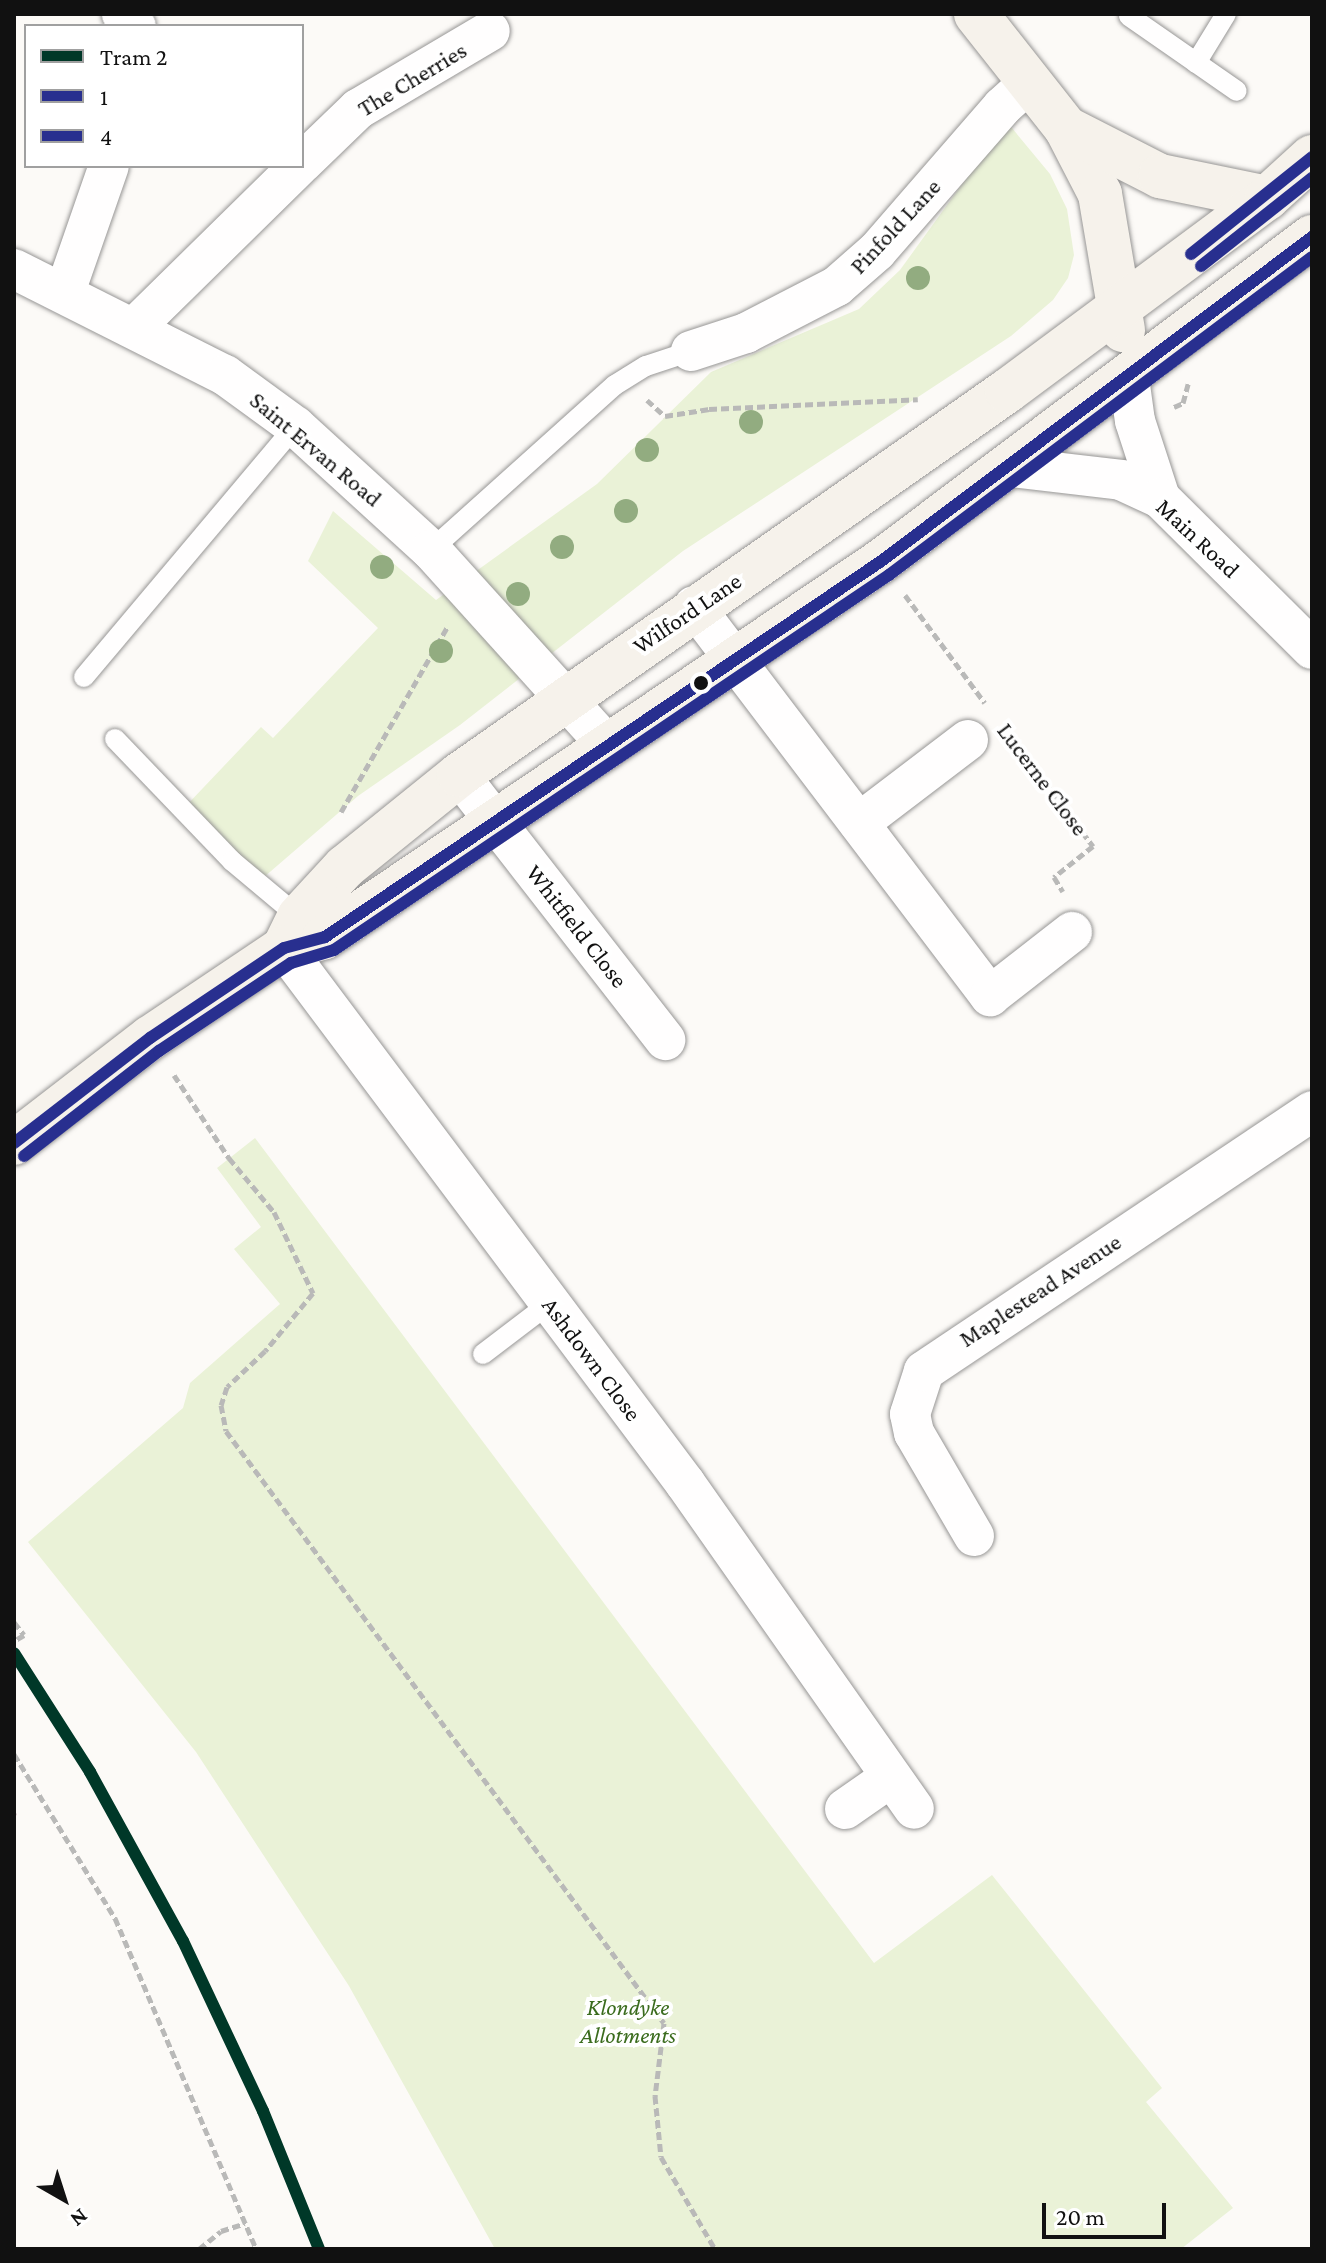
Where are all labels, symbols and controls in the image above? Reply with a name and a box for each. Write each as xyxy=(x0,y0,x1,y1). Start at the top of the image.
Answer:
legend xyxy=(24,24,304,168)
street label: The Cherries xyxy=(352,35,472,123)
text: Tram 2 xyxy=(100,43,167,70)
text: 1 xyxy=(100,83,108,110)
text: 4 xyxy=(100,123,112,150)
street label: Pinfold Lane xyxy=(844,172,946,280)
street label: Saint Ervan Road xyxy=(244,385,388,513)
street label: Main Road xyxy=(1150,492,1246,584)
street label: Wilford Lane xyxy=(627,566,747,660)
unlabelled marker xyxy=(693,675,709,691)
street label: Lucerne Close xyxy=(991,717,1095,841)
street label: Whitfield Close xyxy=(520,859,634,993)
street label: Maplestead Avenue xyxy=(954,1227,1126,1353)
street label: Ashdown Close xyxy=(536,1291,648,1427)
park label: Klondyke Allotments xyxy=(580,1993,676,2049)
north arrow xyxy=(24,2159,104,2239)
scale bar xyxy=(1046,2187,1170,2237)
text: 20 m xyxy=(1056,2203,1105,2230)
text: N xyxy=(66,2204,93,2232)

